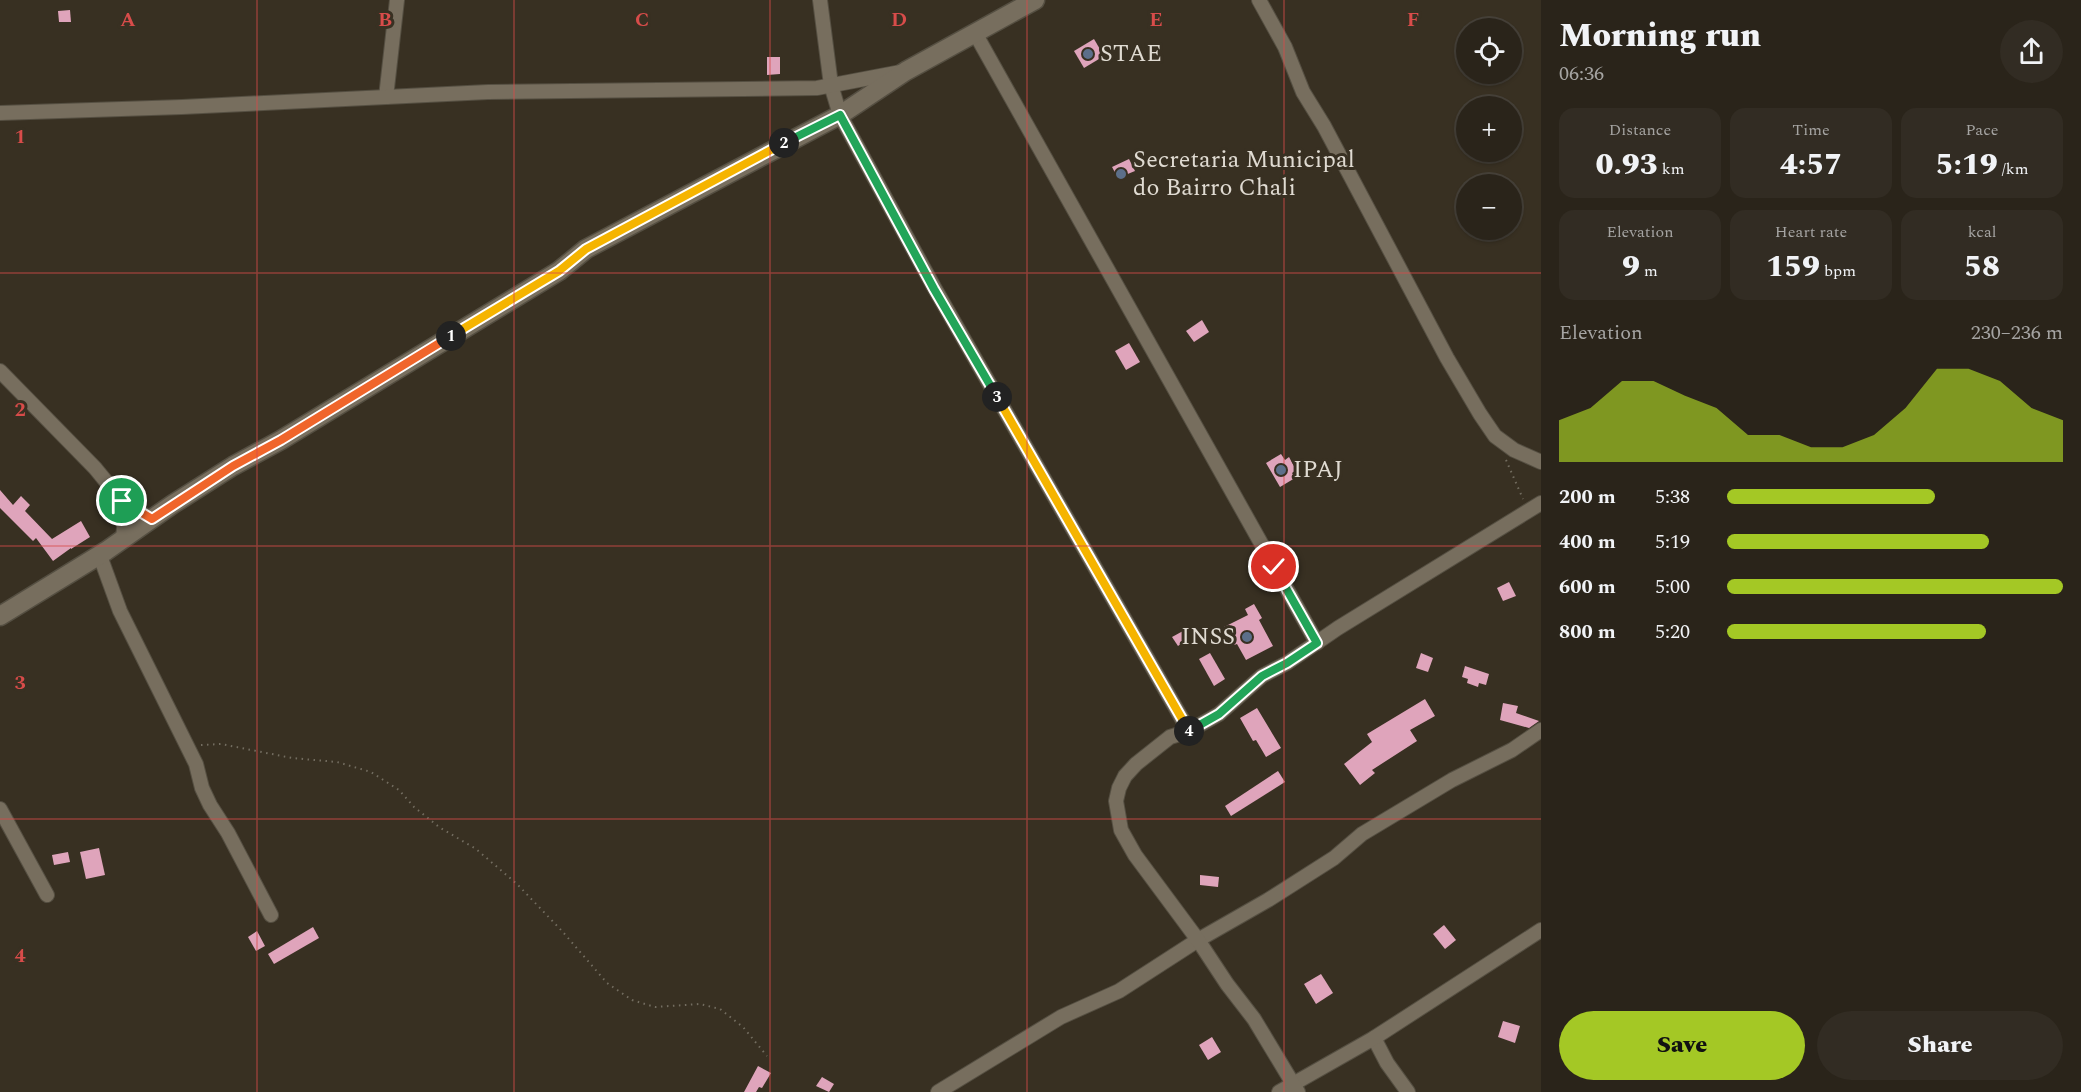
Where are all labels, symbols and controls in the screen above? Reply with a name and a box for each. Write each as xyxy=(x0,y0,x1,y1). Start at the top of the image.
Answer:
text: A xyxy=(120,5,136,35)
text: B xyxy=(378,5,392,35)
text: C xyxy=(635,5,649,35)
text: D xyxy=(891,5,907,35)
text: E xyxy=(1149,5,1163,35)
text: F xyxy=(1407,5,1419,35)
text: Morning run xyxy=(1559,11,1761,61)
map controls xyxy=(1456,18,1522,240)
button: locate xyxy=(1456,18,1522,84)
button: share xyxy=(2000,20,2063,83)
place label: STAE xyxy=(1100,36,1162,72)
marker: STAE xyxy=(1081,47,1095,61)
text: 06:36 xyxy=(1559,59,1604,89)
button: + xyxy=(1456,96,1522,162)
text: Distance xyxy=(1609,118,1671,142)
text: Time xyxy=(1792,118,1830,142)
text: Pace xyxy=(1965,118,1999,142)
text: 1 xyxy=(14,122,26,152)
pin: 2 xyxy=(769,128,799,158)
text: 2 xyxy=(780,131,788,155)
place label: Secretaria Municipal do Bairro Chali xyxy=(1133,142,1355,206)
text: 0.93 xyxy=(1595,142,1658,188)
text: 4:57 xyxy=(1780,142,1842,188)
text: 5:19 xyxy=(1935,142,1998,188)
text: km xyxy=(1658,157,1685,181)
text: /km xyxy=(1998,157,2029,181)
marker: Secretaria Municipal do Bairro Chali xyxy=(1114,167,1128,181)
button: − xyxy=(1456,174,1522,240)
text: Elevation xyxy=(1606,220,1674,244)
text: Heart rate xyxy=(1775,220,1847,244)
text: kcal xyxy=(1968,220,1996,244)
text: 9 xyxy=(1622,244,1640,290)
text: 159 xyxy=(1766,244,1820,290)
text: 58 xyxy=(1964,244,2000,290)
text: m xyxy=(1640,259,1658,283)
text: bpm xyxy=(1820,259,1856,283)
text: Elevation xyxy=(1559,318,1643,348)
text: 230–236 m xyxy=(1971,318,2063,348)
pin: 1 xyxy=(436,321,466,351)
text: 1 xyxy=(447,324,455,348)
pin: 3 xyxy=(982,382,1012,412)
text: 3 xyxy=(993,385,1001,409)
text: 2 xyxy=(14,395,26,425)
place label: IPAJ xyxy=(1293,452,1343,488)
marker: IPAJ xyxy=(1274,463,1288,477)
pin xyxy=(96,475,147,526)
text: 200 m xyxy=(1559,482,1616,512)
text: 5:38 xyxy=(1655,482,1690,512)
icon: arrive xyxy=(105,484,138,517)
text: 400 m xyxy=(1559,527,1616,557)
text: 5:19 xyxy=(1655,527,1690,557)
pin xyxy=(1248,541,1299,592)
icon: check xyxy=(1257,550,1290,583)
text: 600 m xyxy=(1559,572,1616,602)
text: 5:00 xyxy=(1655,572,1690,602)
text: 800 m xyxy=(1559,617,1616,647)
text: 5:20 xyxy=(1655,617,1690,647)
place label: INSS xyxy=(1181,619,1235,655)
marker: INSS xyxy=(1240,630,1254,644)
text: 3 xyxy=(14,668,26,698)
pin: 4 xyxy=(1174,716,1204,746)
text: 4 xyxy=(1185,719,1193,743)
text: 4 xyxy=(14,941,26,971)
button: Save xyxy=(1559,1011,1805,1080)
button: Share xyxy=(1817,1011,2063,1080)

